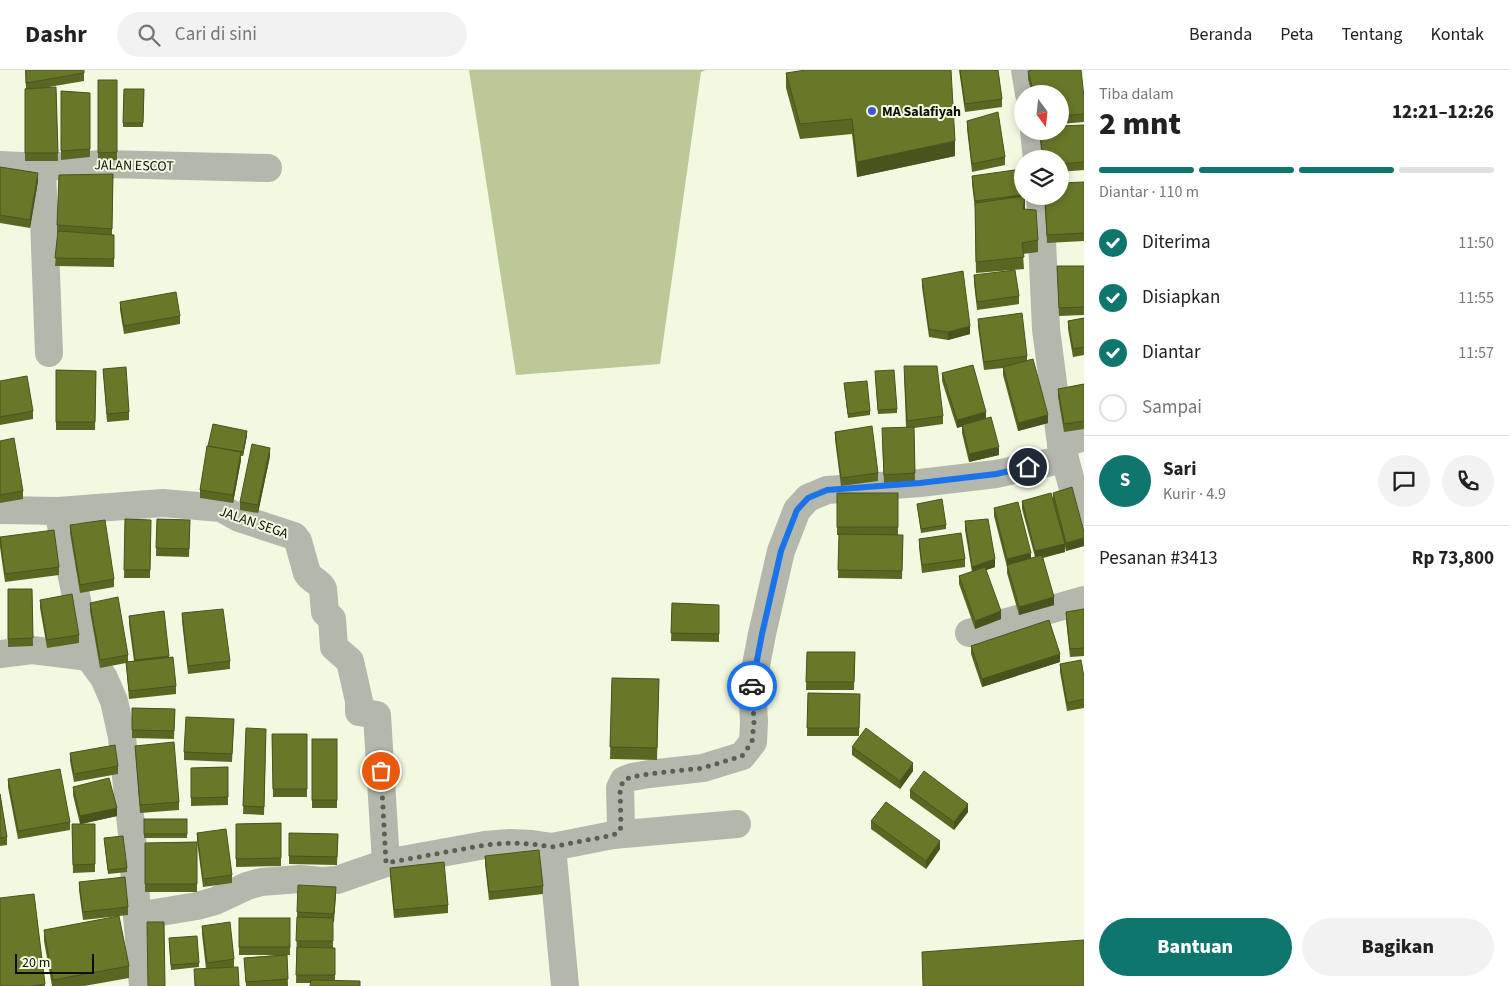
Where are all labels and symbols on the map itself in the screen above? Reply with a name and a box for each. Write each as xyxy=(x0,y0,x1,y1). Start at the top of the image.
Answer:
north arrow xyxy=(1014,85,1069,140)
place label: MA Salafiyah xyxy=(882,102,961,122)
marker: MA Salafiyah xyxy=(866,105,878,117)
street label: JALAN ESCOT xyxy=(94,155,174,177)
pin xyxy=(1007,446,1049,488)
street label: JALAN SEGA xyxy=(217,502,291,544)
courier xyxy=(727,661,777,711)
pin xyxy=(360,750,402,792)
scale bar xyxy=(15,951,94,974)

